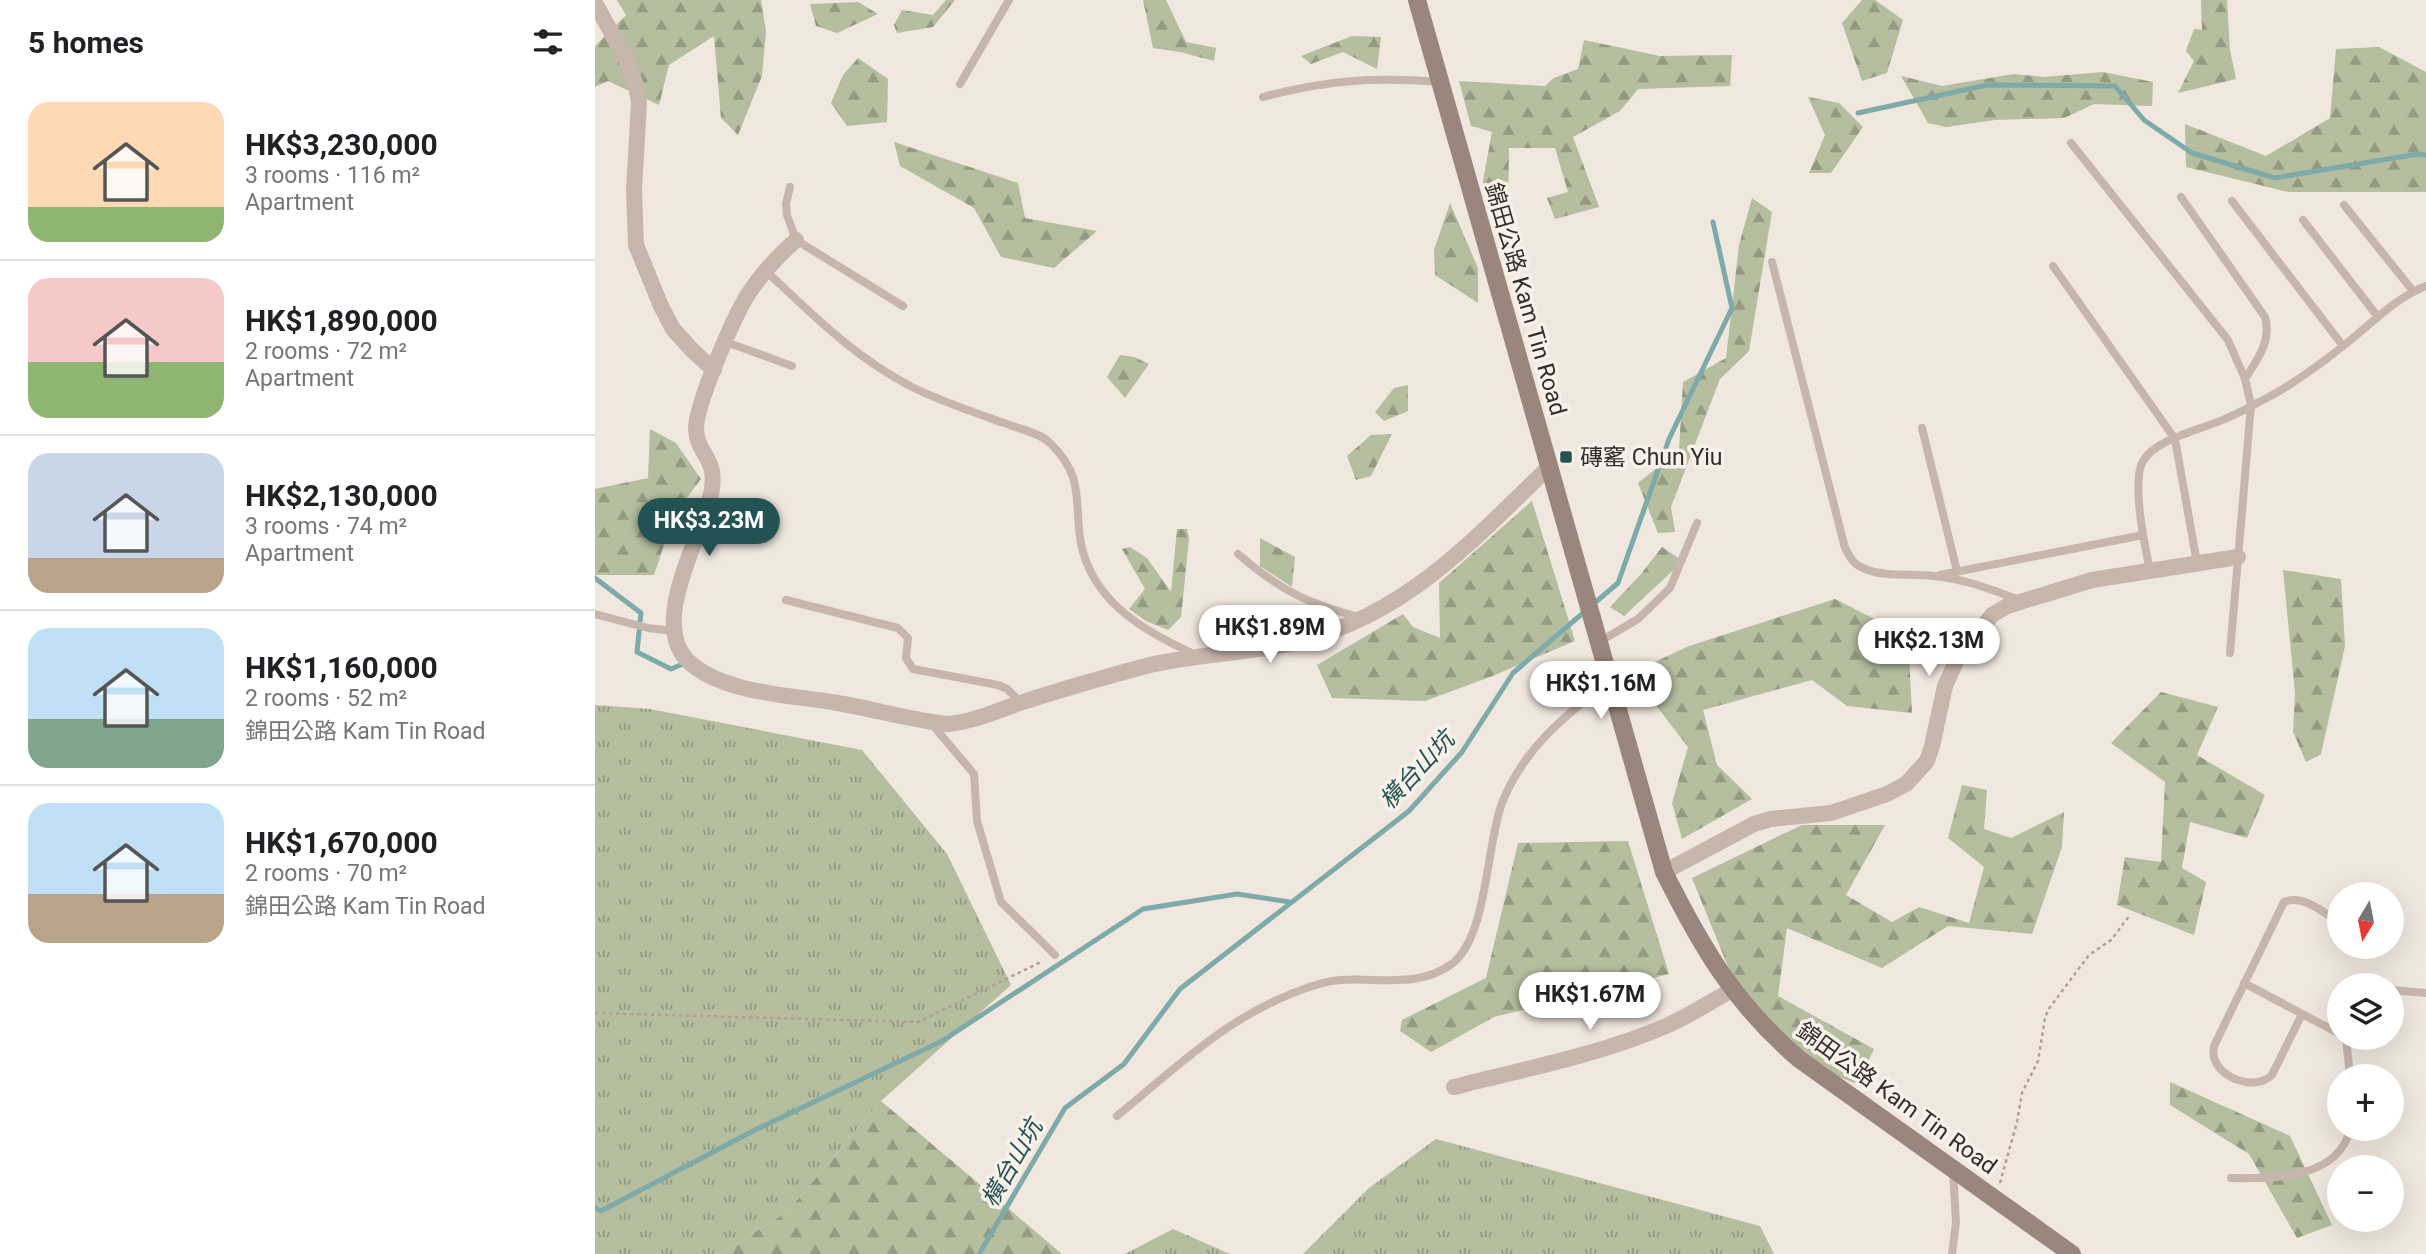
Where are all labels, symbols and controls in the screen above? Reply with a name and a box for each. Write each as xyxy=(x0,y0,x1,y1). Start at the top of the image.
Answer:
icon: filters xyxy=(529,23,567,61)
text: 5 homes xyxy=(28,25,144,60)
text: HK$3,230,000 xyxy=(245,127,438,162)
icon: home xyxy=(84,130,168,214)
text: 3 rooms · 116 m² xyxy=(245,162,420,189)
street label: 錦田公路 Kam Tin Road xyxy=(1479,180,1572,418)
text: Apartment xyxy=(245,189,354,216)
text: HK$1,890,000 xyxy=(245,303,438,338)
icon: home xyxy=(84,306,168,390)
text: 2 rooms · 72 m² xyxy=(245,338,407,365)
text: Apartment xyxy=(245,365,354,392)
place label: 磚窰 Chun Yiu xyxy=(1580,444,1723,471)
marker: 磚窰 Chun Yiu xyxy=(1558,449,1574,465)
text: HK$2,130,000 xyxy=(245,478,438,513)
icon: home xyxy=(84,481,168,565)
pin: HK$3.23M xyxy=(637,498,781,558)
text: HK$3.23M xyxy=(654,507,764,534)
text: 3 rooms · 74 m² xyxy=(245,513,407,540)
text: Apartment xyxy=(245,540,354,567)
pin: HK$1.89M xyxy=(1198,606,1342,665)
text: HK$1.89M xyxy=(1215,614,1325,641)
pin: HK$2.13M xyxy=(1857,618,2001,678)
text: HK$2.13M xyxy=(1874,627,1984,654)
text: HK$1,160,000 xyxy=(245,650,438,685)
icon: home xyxy=(84,656,168,740)
pin: HK$1.16M xyxy=(1529,662,1673,721)
text: HK$1.16M xyxy=(1546,670,1656,697)
text: 2 rooms · 52 m² xyxy=(245,685,407,712)
text: 錦田公路 Kam Tin Road xyxy=(245,718,486,745)
water label: 橫台山坑 xyxy=(1374,723,1462,815)
text: HK$1,670,000 xyxy=(245,825,438,860)
icon: home xyxy=(84,831,168,915)
text: 2 rooms · 70 m² xyxy=(245,860,407,887)
north arrow xyxy=(2327,882,2405,959)
map controls xyxy=(2327,882,2404,1232)
text: 錦田公路 Kam Tin Road xyxy=(245,893,486,920)
pin: HK$1.67M xyxy=(1518,972,1662,1032)
button: layers xyxy=(2327,973,2404,1050)
text: HK$1.67M xyxy=(1535,981,1645,1008)
street label: 錦田公路 Kam Tin Road xyxy=(1791,1017,2002,1180)
button: + xyxy=(2327,1064,2404,1141)
water label: 橫台山坑 xyxy=(976,1112,1050,1212)
button: − xyxy=(2327,1155,2404,1232)

